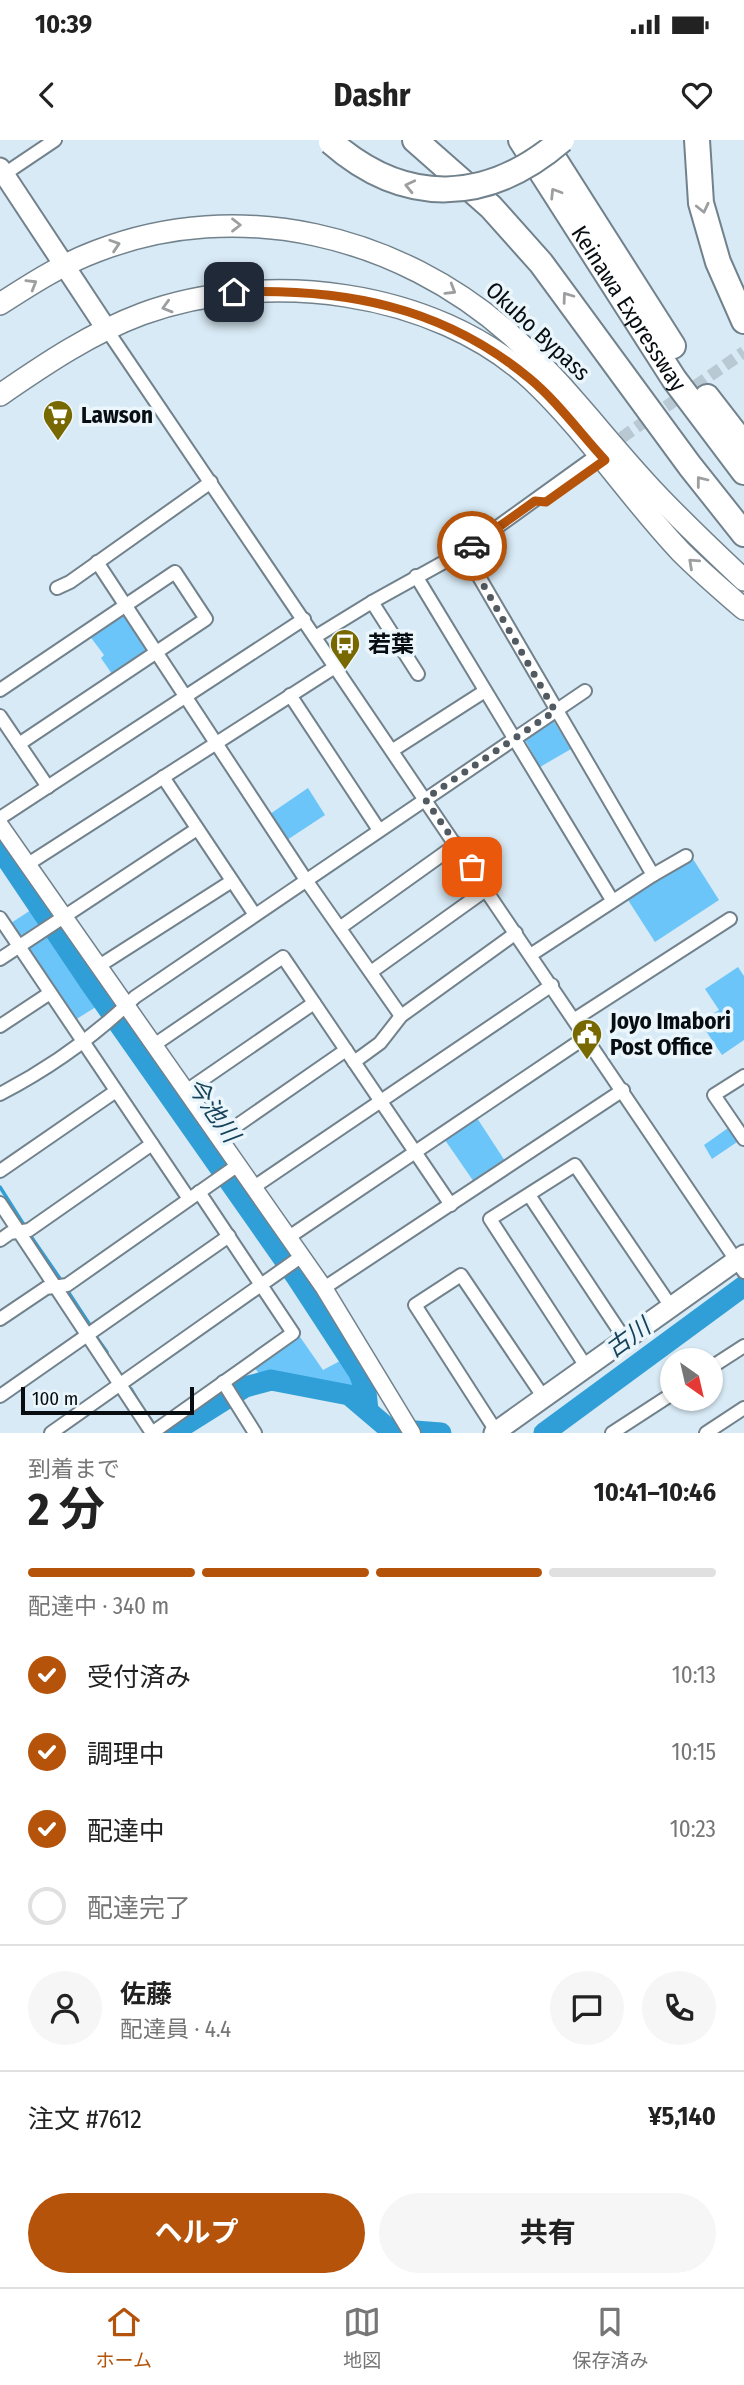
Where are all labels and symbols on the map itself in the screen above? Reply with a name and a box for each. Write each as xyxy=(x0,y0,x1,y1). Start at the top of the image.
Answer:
one-way arrow xyxy=(404,179,416,194)
one-way arrow xyxy=(550,187,563,200)
one-way arrow xyxy=(695,202,709,214)
one-way arrow xyxy=(231,217,241,233)
street label: Keinawa Expressway xyxy=(566,220,693,397)
one-way arrow xyxy=(108,239,121,253)
pin xyxy=(204,262,264,322)
street label: Okubo Bypass xyxy=(480,276,596,386)
one-way arrow xyxy=(24,279,37,292)
one-way arrow xyxy=(443,282,456,295)
one-way arrow xyxy=(562,292,575,305)
one-way arrow xyxy=(161,299,173,313)
supermarket icon: Lawson xyxy=(41,398,75,442)
place label: Lawson xyxy=(81,401,153,429)
one-way arrow xyxy=(697,476,710,488)
courier xyxy=(437,511,507,581)
one-way arrow xyxy=(688,559,701,572)
bus stop icon: 若葉 xyxy=(328,627,362,671)
place label: 若葉 xyxy=(368,630,414,658)
pin xyxy=(442,837,502,897)
place label: Joyo Imabori Post Office xyxy=(609,1007,731,1061)
public building icon: Joyo Imabori Post Office xyxy=(570,1017,604,1061)
water label: 今池川 xyxy=(181,1072,247,1150)
water label: 古川 xyxy=(600,1311,658,1363)
north arrow xyxy=(660,1348,723,1410)
scale bar xyxy=(21,1384,194,1416)

